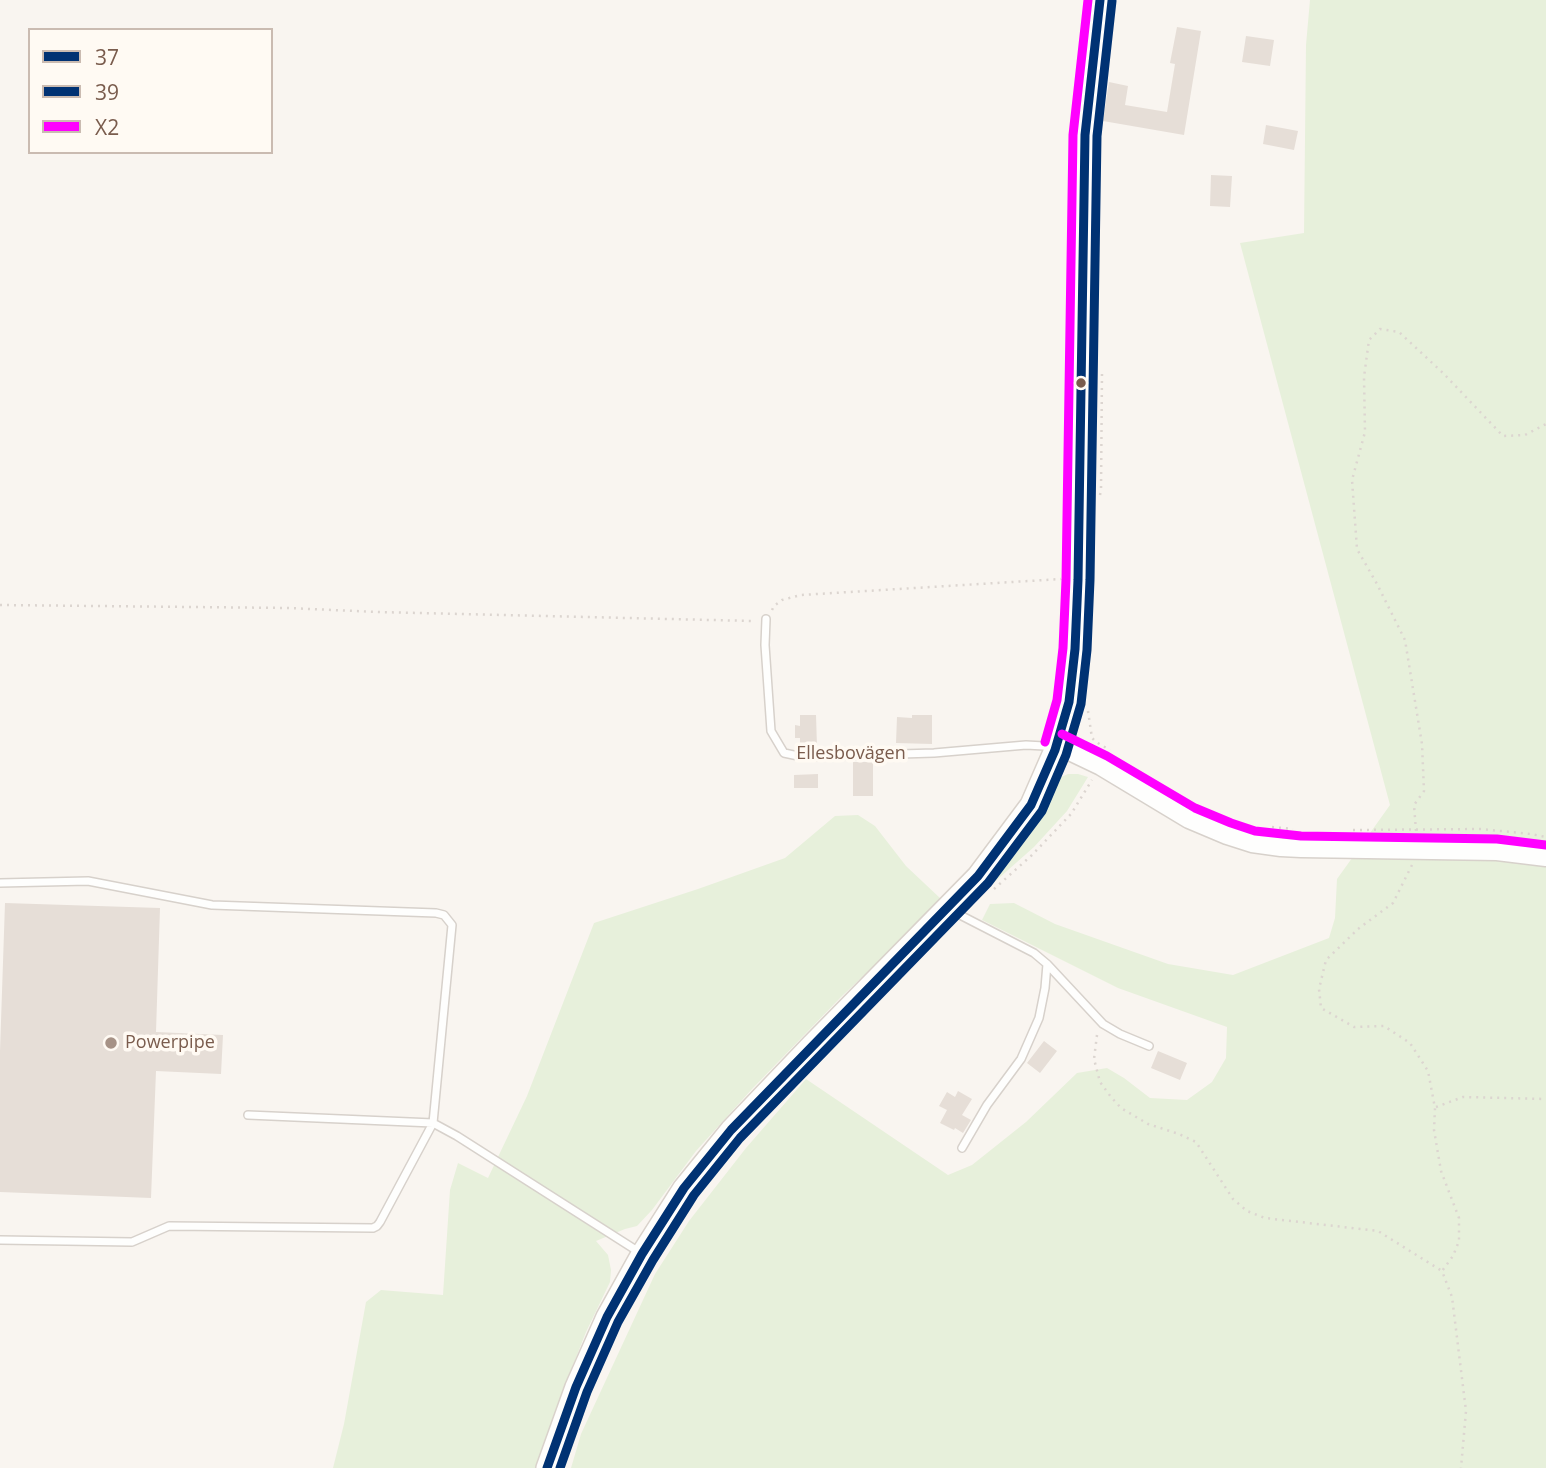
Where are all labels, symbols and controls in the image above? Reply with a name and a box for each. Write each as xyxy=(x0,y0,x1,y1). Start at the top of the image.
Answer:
legend xyxy=(28,28,273,154)
text: 37 xyxy=(95,43,119,71)
text: 39 xyxy=(95,78,119,106)
text: X2 xyxy=(95,113,119,141)
unlabelled marker xyxy=(1074,376,1088,390)
street label: Ellesbovägen xyxy=(796,743,906,765)
place label: Powerpipe xyxy=(125,1032,215,1054)
marker: Powerpipe xyxy=(103,1035,119,1051)

